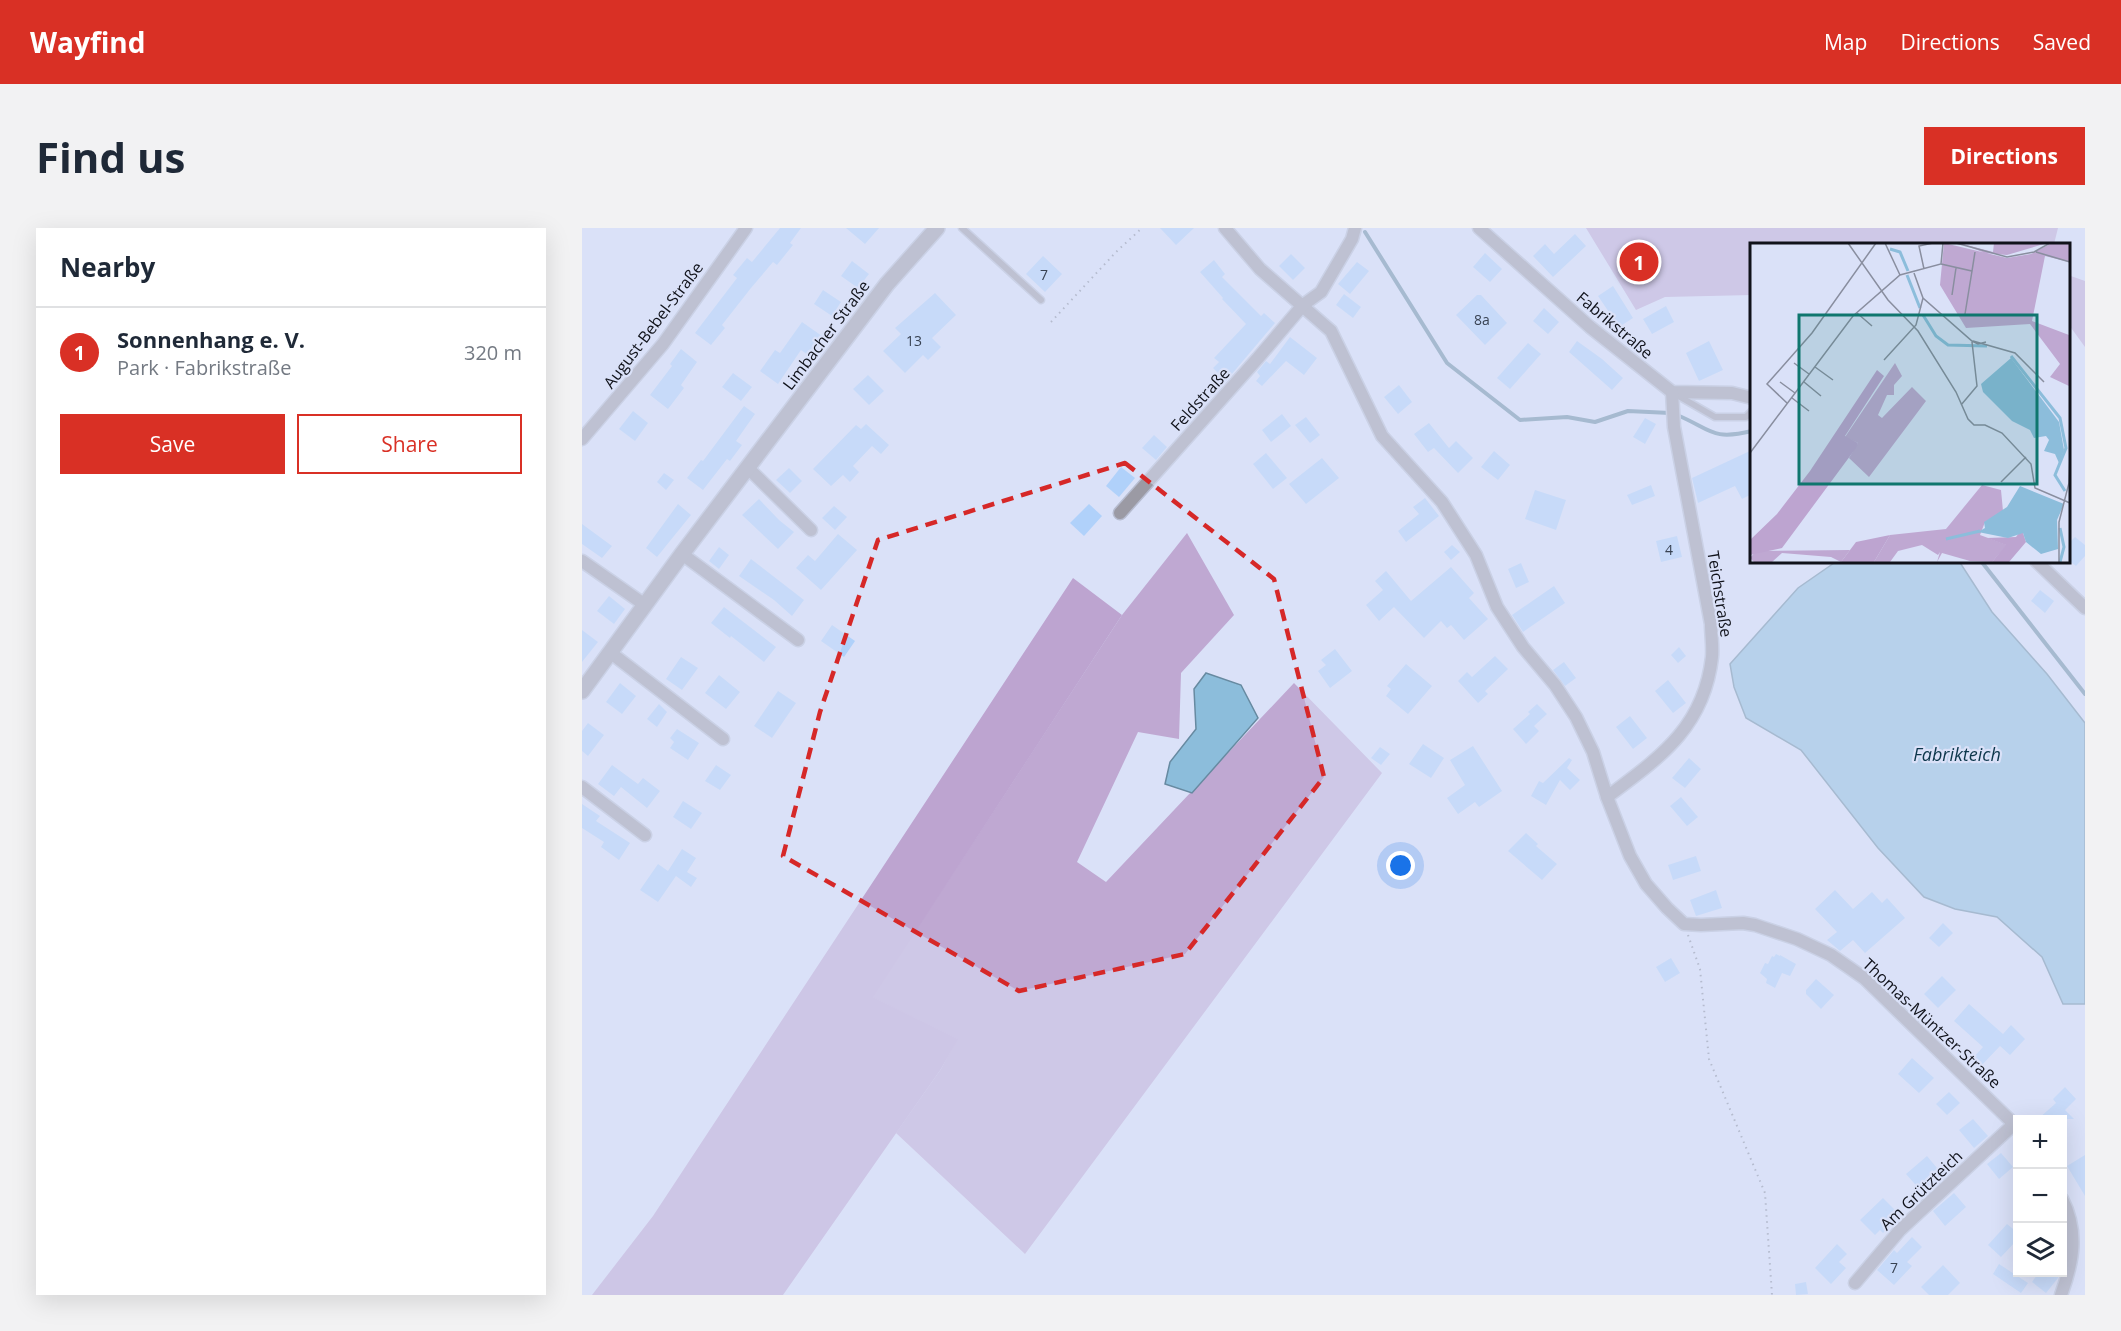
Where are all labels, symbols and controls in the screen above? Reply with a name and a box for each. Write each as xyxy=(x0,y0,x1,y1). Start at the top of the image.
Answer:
text: Wayfind xyxy=(30,23,145,61)
text: Map xyxy=(1824,28,1867,56)
text: Directions xyxy=(1900,28,2000,56)
text: Saved xyxy=(2033,28,2091,56)
button: Directions xyxy=(1924,127,2085,185)
text: Find us xyxy=(36,128,185,185)
pin: 1 xyxy=(1620,240,1658,285)
inset map xyxy=(1750,243,2070,562)
text: Nearby xyxy=(60,249,155,285)
street label: August-Bebel-Straße xyxy=(598,257,708,393)
house number: 7 xyxy=(1040,265,1048,284)
street label: Limbacher Straße xyxy=(778,276,874,394)
street label: Fabrikstraße xyxy=(1572,286,1658,364)
house number: 8a xyxy=(1474,310,1490,329)
text: Sonnenhang e. V. xyxy=(117,324,305,354)
house number: 13 xyxy=(906,331,922,350)
text: 1 xyxy=(74,339,85,366)
text: 320 m xyxy=(464,339,522,366)
text: Park · Fabrikstraße xyxy=(117,354,292,381)
street label: Feldstraße xyxy=(1165,362,1235,436)
button: Save xyxy=(60,414,285,474)
button: Share xyxy=(297,414,522,474)
house number: 4 xyxy=(1665,540,1673,559)
street label: Teichstraße xyxy=(1702,549,1738,639)
water label: Fabrikteich xyxy=(1913,742,2001,766)
your location xyxy=(1386,851,1415,880)
street label: Thomas-Müntzer-Straße xyxy=(1858,953,2006,1093)
map controls xyxy=(2013,1115,2067,1277)
button: + xyxy=(2013,1115,2067,1169)
street label: Am Grützteich xyxy=(1875,1145,1967,1235)
button: − xyxy=(2013,1169,2067,1223)
button: layers xyxy=(2013,1223,2067,1277)
house number: 7 xyxy=(1890,1258,1898,1277)

